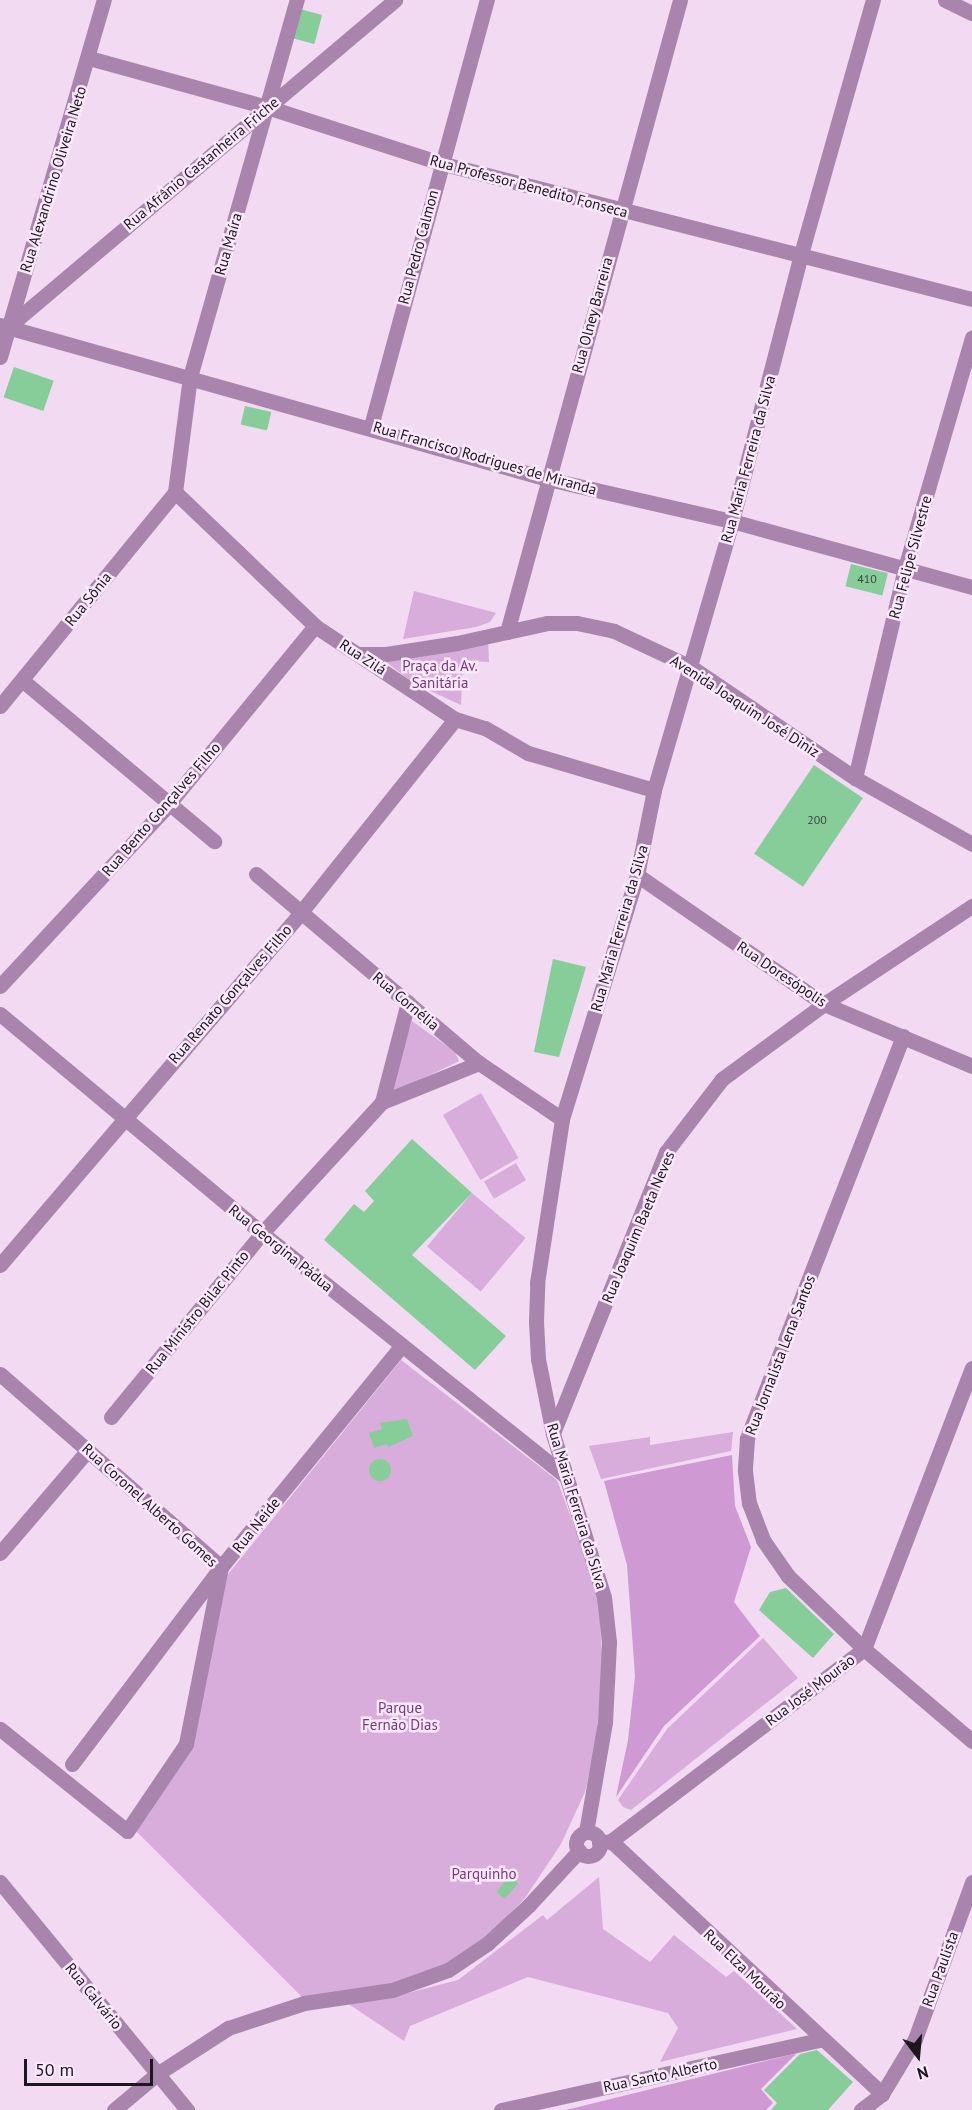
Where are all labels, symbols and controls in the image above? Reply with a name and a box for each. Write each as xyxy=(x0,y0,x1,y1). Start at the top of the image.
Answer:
street label: Rua Alexandrino Oliveira Neto xyxy=(16,84,90,274)
street label: Rua Afrânio Castanheira Friche xyxy=(120,93,282,233)
street label: Rua Professor Benedito Fonseca xyxy=(428,151,630,221)
street label: Rua Pedro Calmon xyxy=(394,188,442,306)
street label: Rua Maíra xyxy=(211,211,245,277)
street label: Rua Olney Barreira xyxy=(568,255,616,375)
street label: Rua Maria Ferreira da Silva xyxy=(717,373,779,545)
street label: Rua Francisco Rodrigues de Miranda xyxy=(371,417,599,499)
street label: Rua Felipe Silvestre xyxy=(885,493,935,621)
street label: Rua Sônia xyxy=(61,568,115,630)
house number: 410 xyxy=(857,572,877,586)
street label: Rua Zilá xyxy=(336,635,390,679)
street label: Avenida Joaquim José Diniz xyxy=(667,651,823,761)
park label: Praça da Av. Sanitária xyxy=(402,656,478,691)
street label: Rua Bento Gonçalves Filho xyxy=(98,738,224,880)
house number: 200 xyxy=(807,813,827,827)
street label: Rua Maria Ferreira da Silva xyxy=(587,843,651,1013)
street label: Rua Renato Gonçalves Filho xyxy=(165,921,295,1067)
street label: Rua Doresópolis xyxy=(734,937,830,1011)
street label: Rua Cornélia xyxy=(369,968,443,1034)
street label: Rua Joaquim Baeta Neves xyxy=(598,1148,678,1306)
street label: Rua Georgina Pádua xyxy=(225,1201,337,1295)
street label: Rua Ministro Bilac Pinto xyxy=(142,1247,252,1377)
street label: Rua Jornalista Lena Santos xyxy=(741,1273,819,1437)
street label: Rua Maria Ferreira da Silva xyxy=(543,1421,611,1591)
street label: Rua Coronel Alberto Gomes xyxy=(78,1439,222,1571)
street label: Rua Neide xyxy=(228,1494,284,1556)
street label: Rua José Mourão xyxy=(762,1651,858,1729)
park label: Parque Fernão Dias xyxy=(362,1698,438,1733)
park label: Parquinho xyxy=(451,1865,517,1883)
street label: Rua Elza Mourão xyxy=(700,1925,790,2013)
street label: Rua Paulista xyxy=(918,1929,962,2009)
street label: Rua Calvário xyxy=(62,1959,126,2033)
north arrow xyxy=(888,2026,948,2086)
scale bar xyxy=(27,2047,156,2085)
street label: Rua Santo Alberto xyxy=(601,2054,719,2096)
text: 50 m xyxy=(35,2058,74,2081)
text: N xyxy=(915,2062,931,2084)

